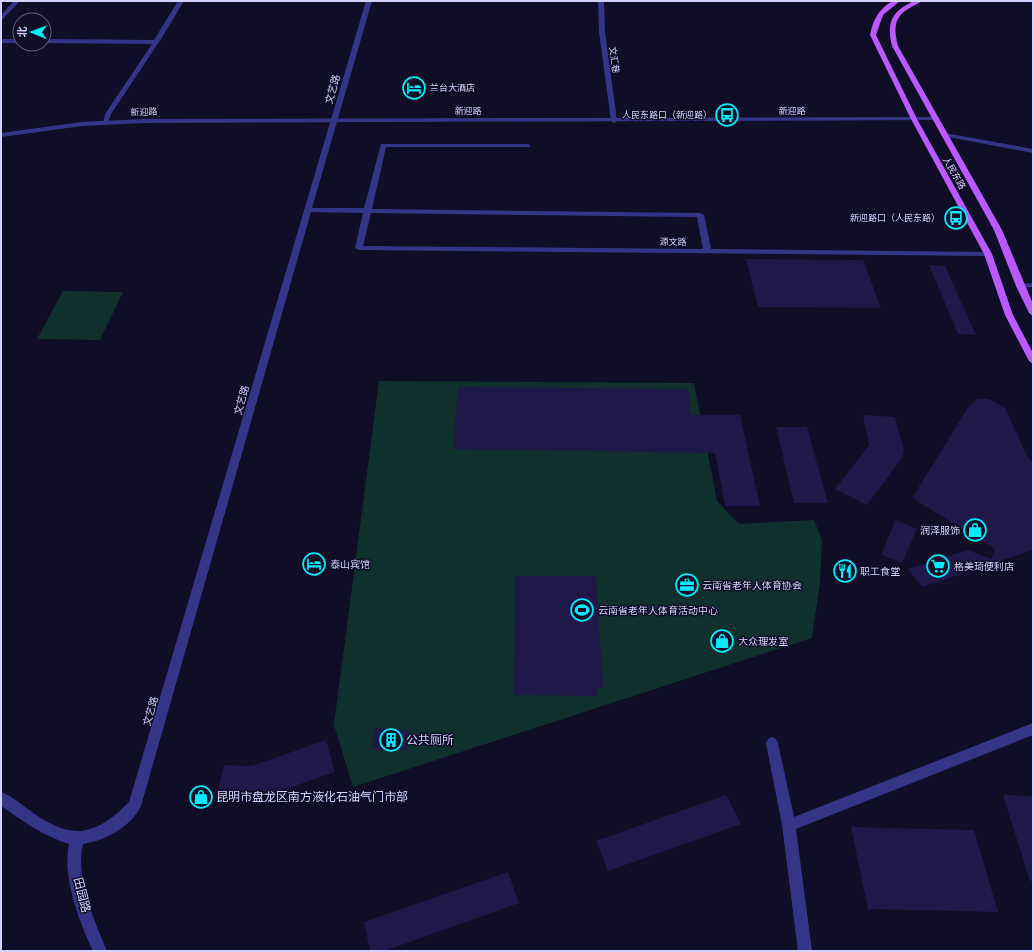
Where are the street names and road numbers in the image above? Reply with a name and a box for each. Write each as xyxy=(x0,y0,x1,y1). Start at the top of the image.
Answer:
street label: 文汇巷 xyxy=(607,46,621,74)
street label: 文艺路 xyxy=(323,73,343,105)
street label: 新迎路 xyxy=(454,106,482,116)
street label: 新迎路 xyxy=(778,106,806,116)
street label: 新迎路 xyxy=(130,107,158,117)
street label: 人民东路 xyxy=(941,155,967,191)
street label: 源文路 xyxy=(659,237,687,247)
street label: 文艺路 xyxy=(232,384,252,416)
street label: 文艺路 xyxy=(141,695,161,727)
street label: 田园路 xyxy=(71,876,93,914)

